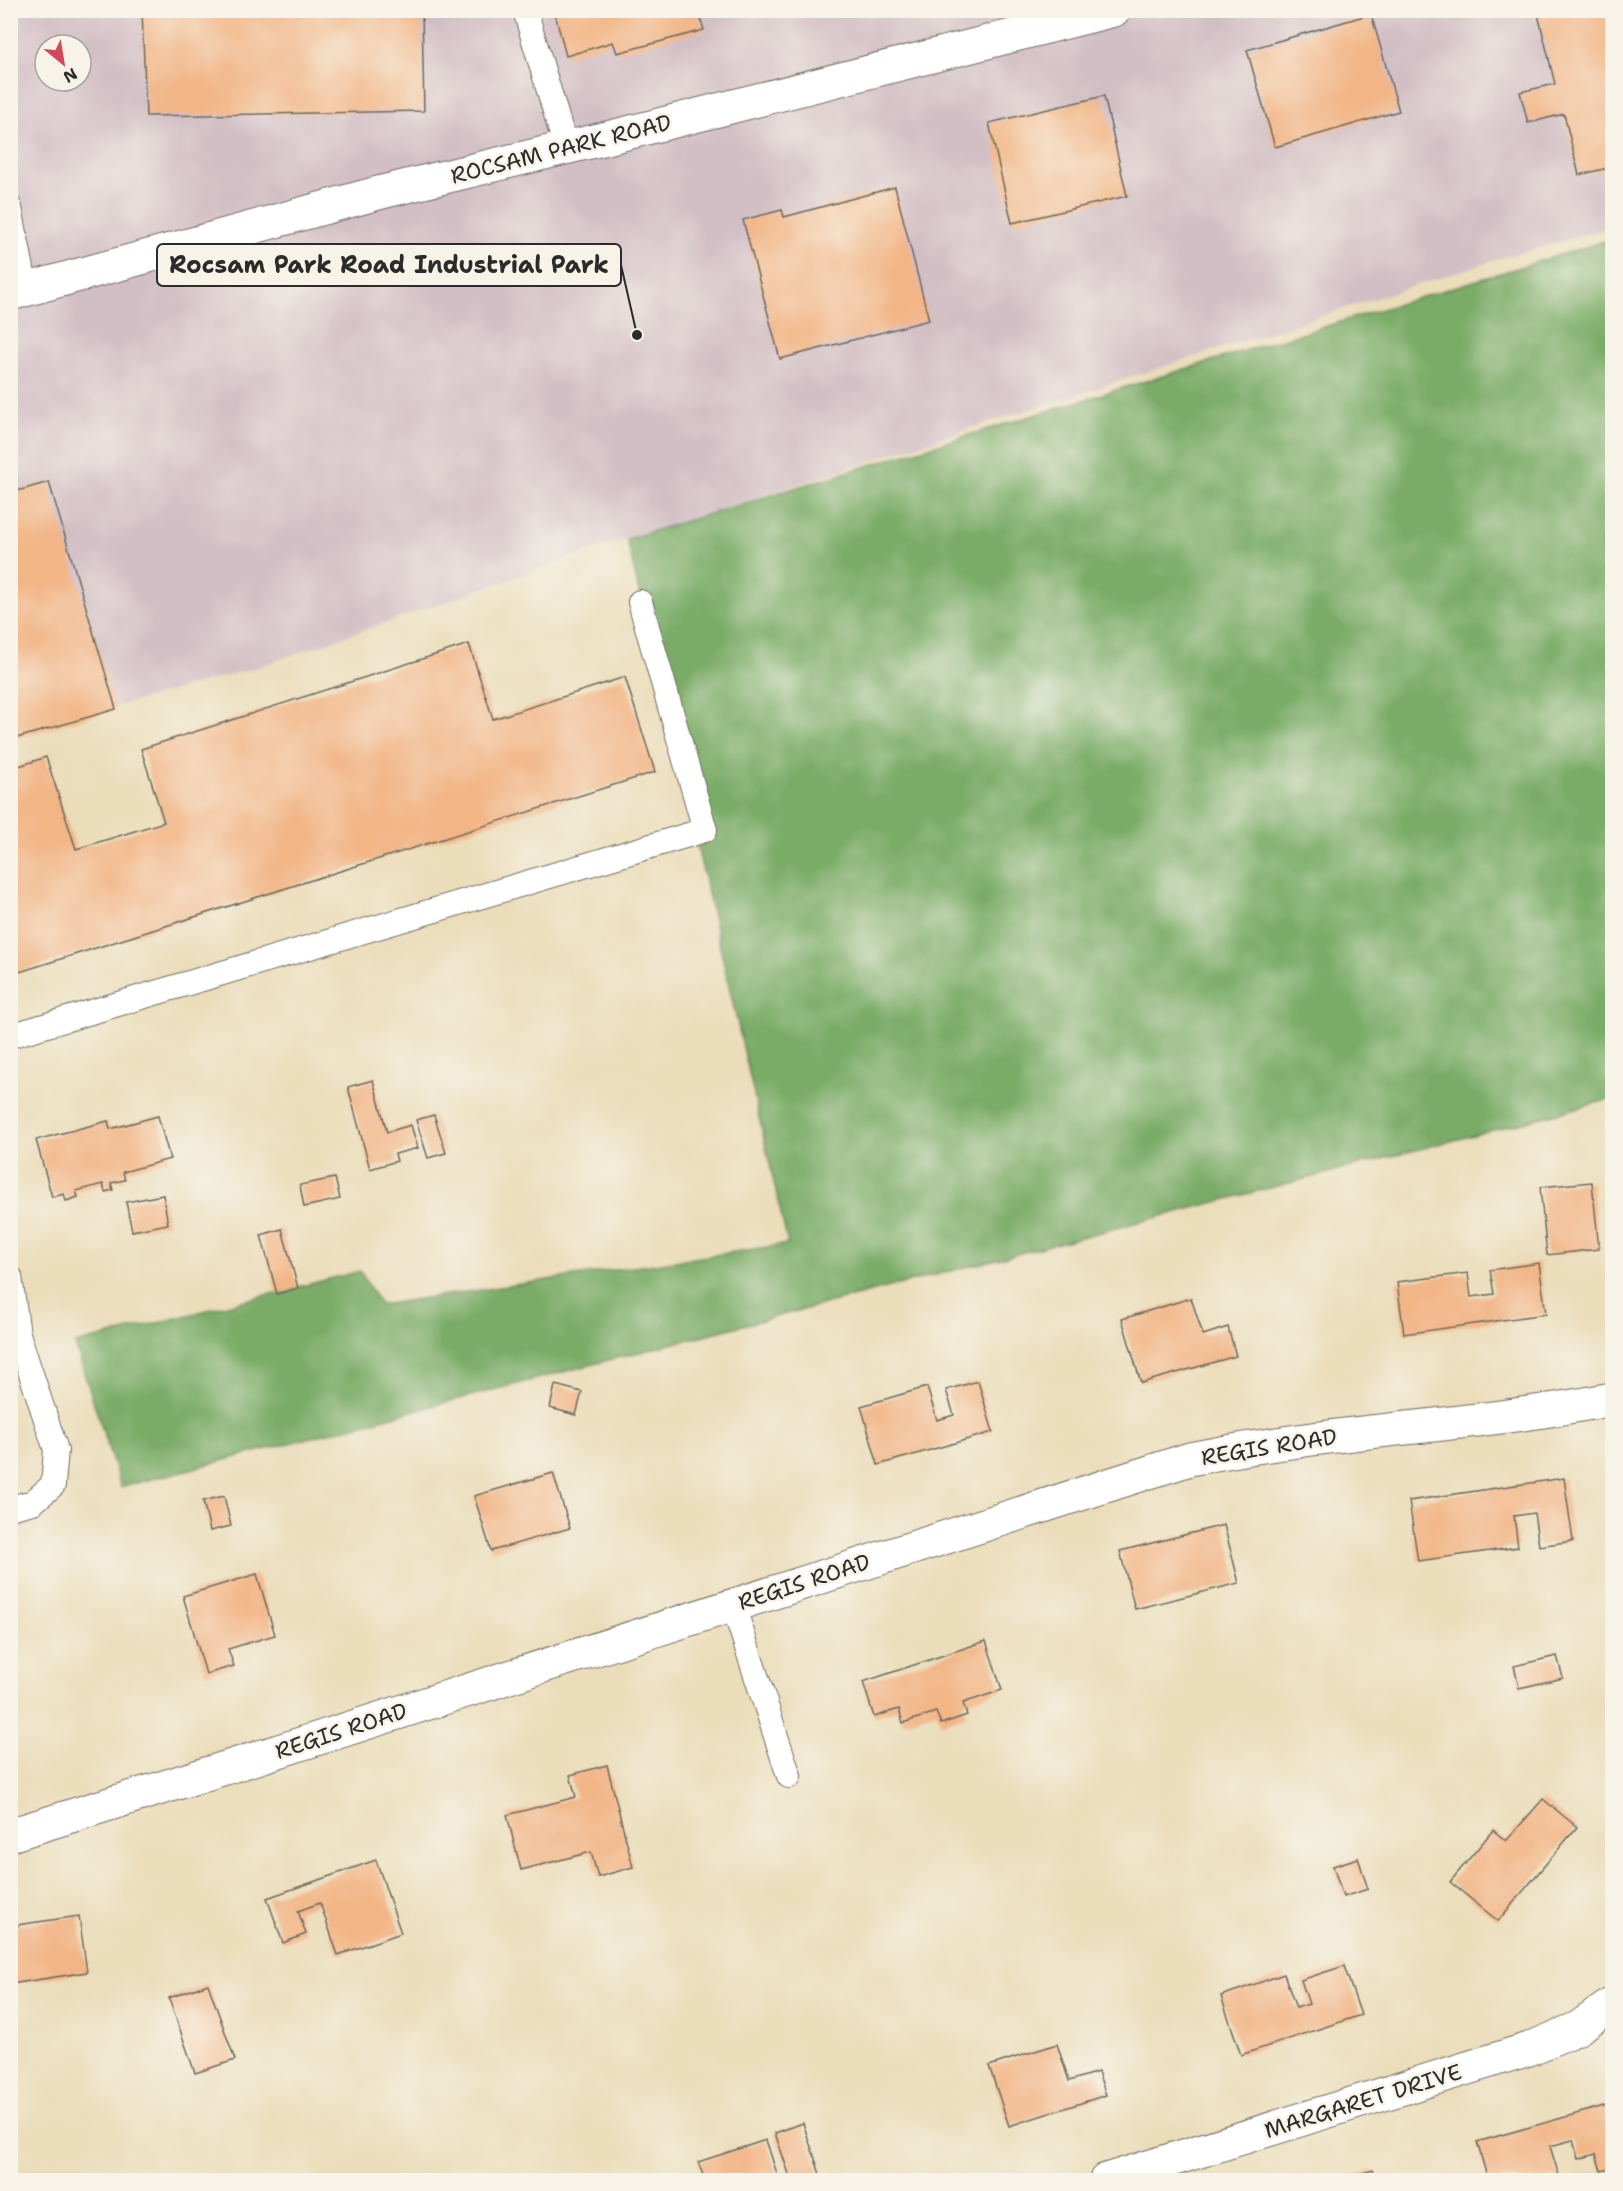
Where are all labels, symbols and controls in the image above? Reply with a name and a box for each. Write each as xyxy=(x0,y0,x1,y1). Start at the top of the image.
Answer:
north arrow xyxy=(33,33,93,93)
text: N xyxy=(60,63,81,88)
street label: ROCSAM PARK ROAD xyxy=(448,108,674,190)
callout: Rocsam Park Road Industrial Park xyxy=(157,244,621,286)
text: Rocsam Park Road Industrial Park xyxy=(169,249,609,281)
street label: REGIS ROAD xyxy=(1199,1422,1339,1472)
street label: REGIS ROAD xyxy=(734,1547,874,1617)
street label: REGIS ROAD xyxy=(271,1696,411,1766)
street label: MARGARET DRIVE xyxy=(1261,2057,1465,2145)

